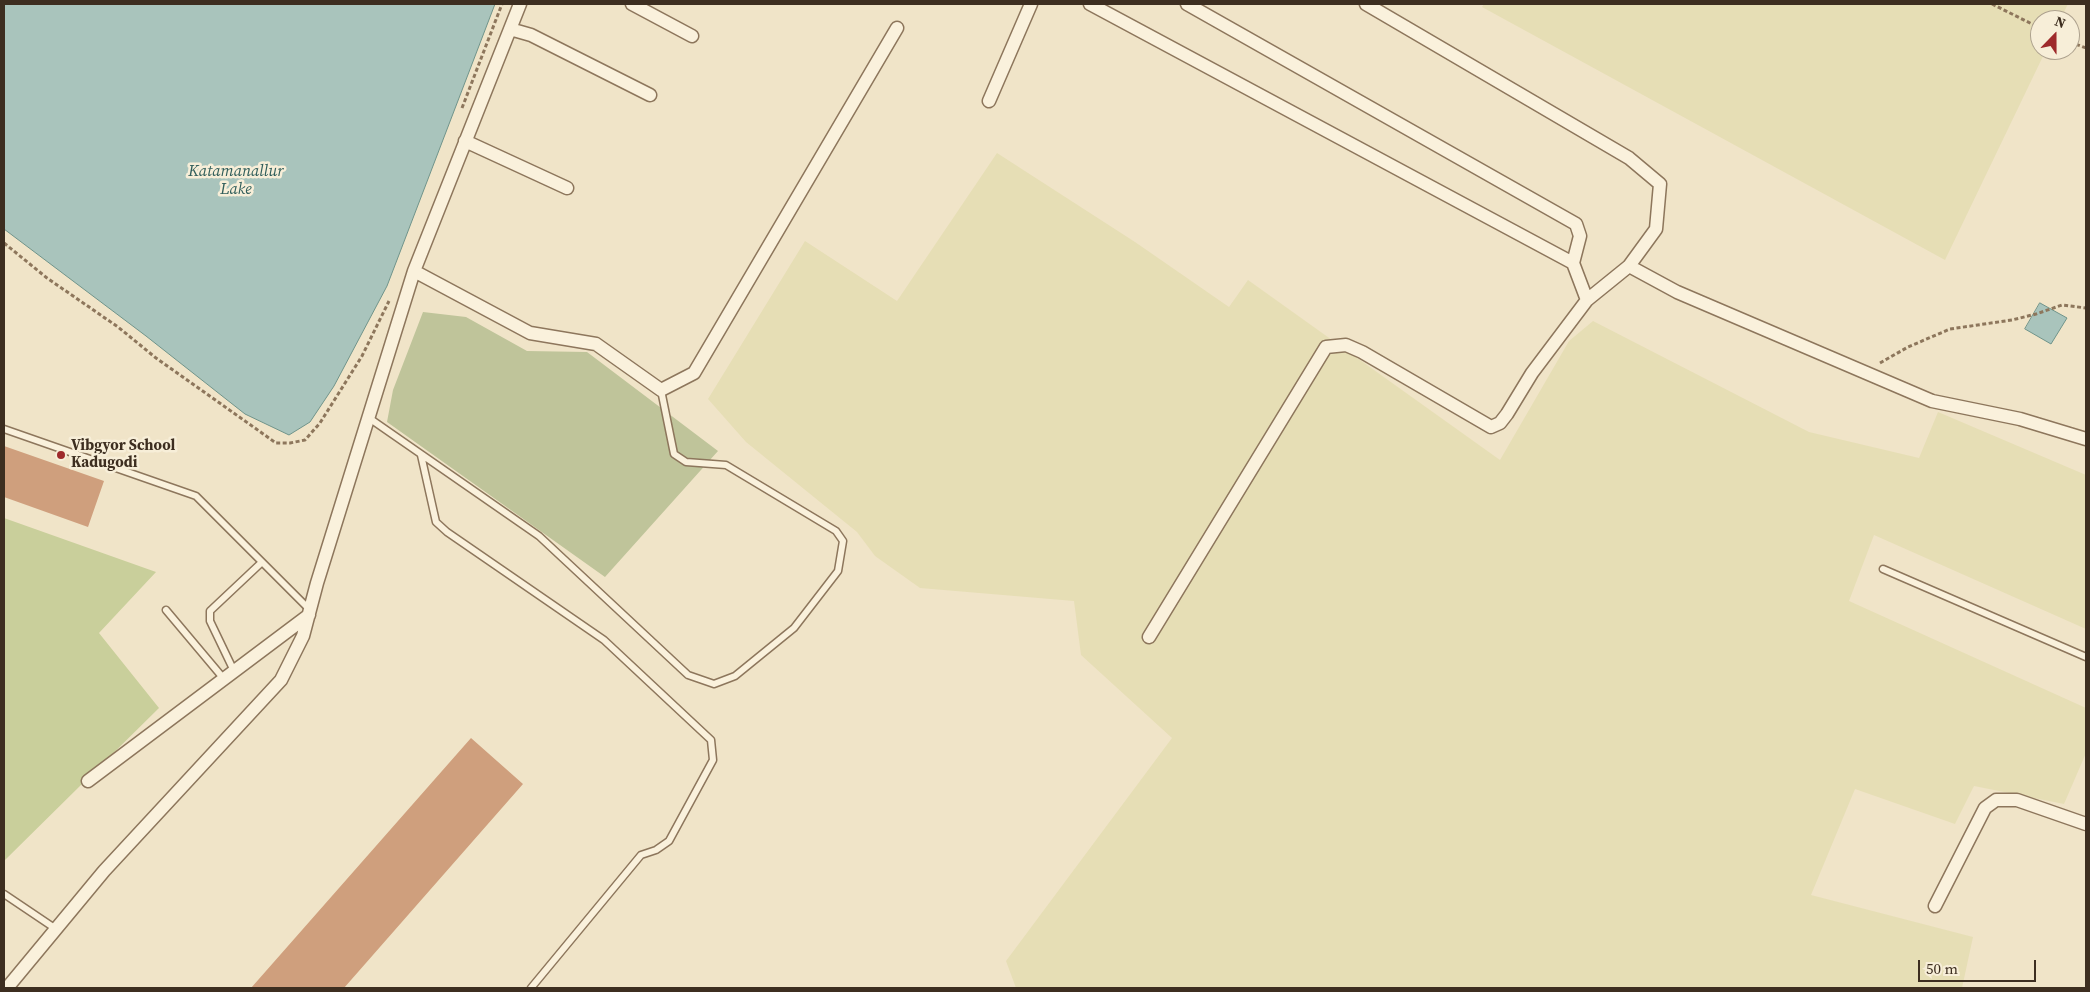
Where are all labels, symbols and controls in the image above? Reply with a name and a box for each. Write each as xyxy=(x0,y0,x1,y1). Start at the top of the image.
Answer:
north arrow xyxy=(2030,10,2080,60)
text: N xyxy=(2052,11,2069,33)
water label: Katamanallur Lake xyxy=(188,162,284,200)
place label: Vibgyor School Kadugodi xyxy=(71,437,175,472)
marker: Vibgyor School Kadugodi xyxy=(55,449,67,461)
scale bar xyxy=(1920,950,2038,982)
text: 50 m xyxy=(1926,958,1958,979)

